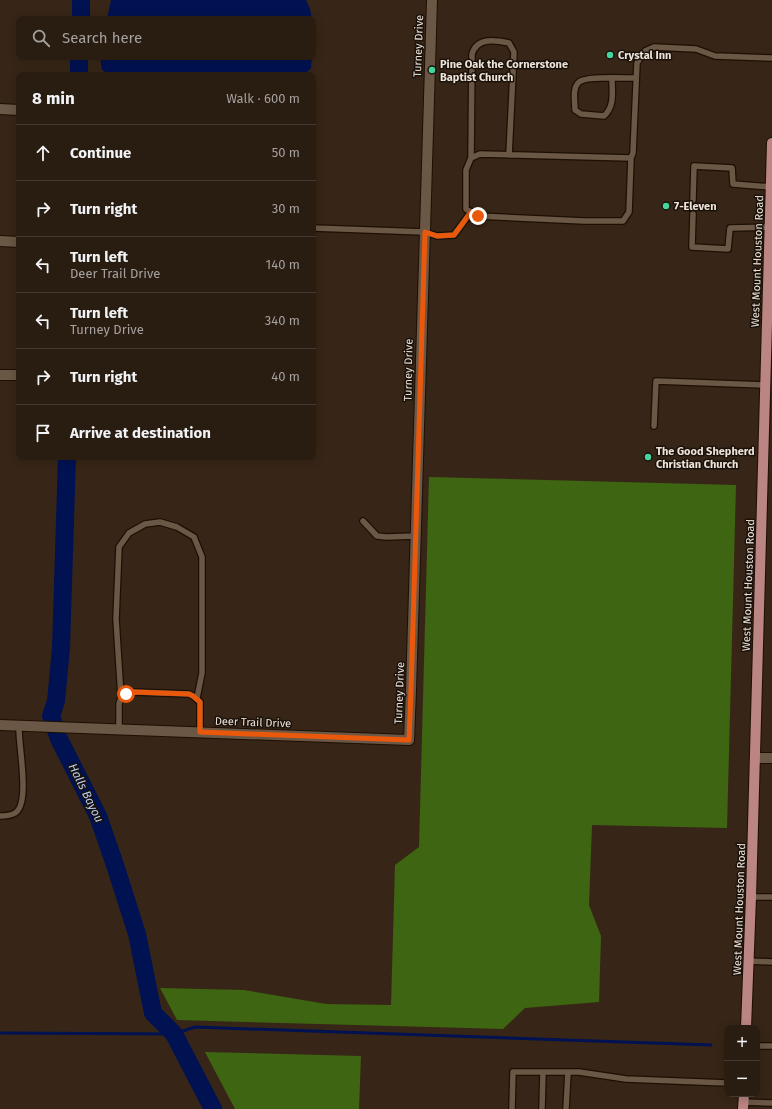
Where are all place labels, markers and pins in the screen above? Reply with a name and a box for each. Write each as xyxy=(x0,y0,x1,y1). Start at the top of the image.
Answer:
place label: Crystal Inn xyxy=(618,49,671,62)
marker: Crystal Inn xyxy=(605,50,615,60)
place label: Pine Oak the Cornerstone Baptist Church xyxy=(440,58,568,84)
marker: Pine Oak the Cornerstone Baptist Church xyxy=(427,65,437,75)
place label: 7-Eleven xyxy=(674,200,716,213)
marker: 7-Eleven xyxy=(661,201,671,211)
place label: The Good Shepherd Christian Church xyxy=(656,445,755,471)
marker: The Good Shepherd Christian Church xyxy=(643,452,653,462)

